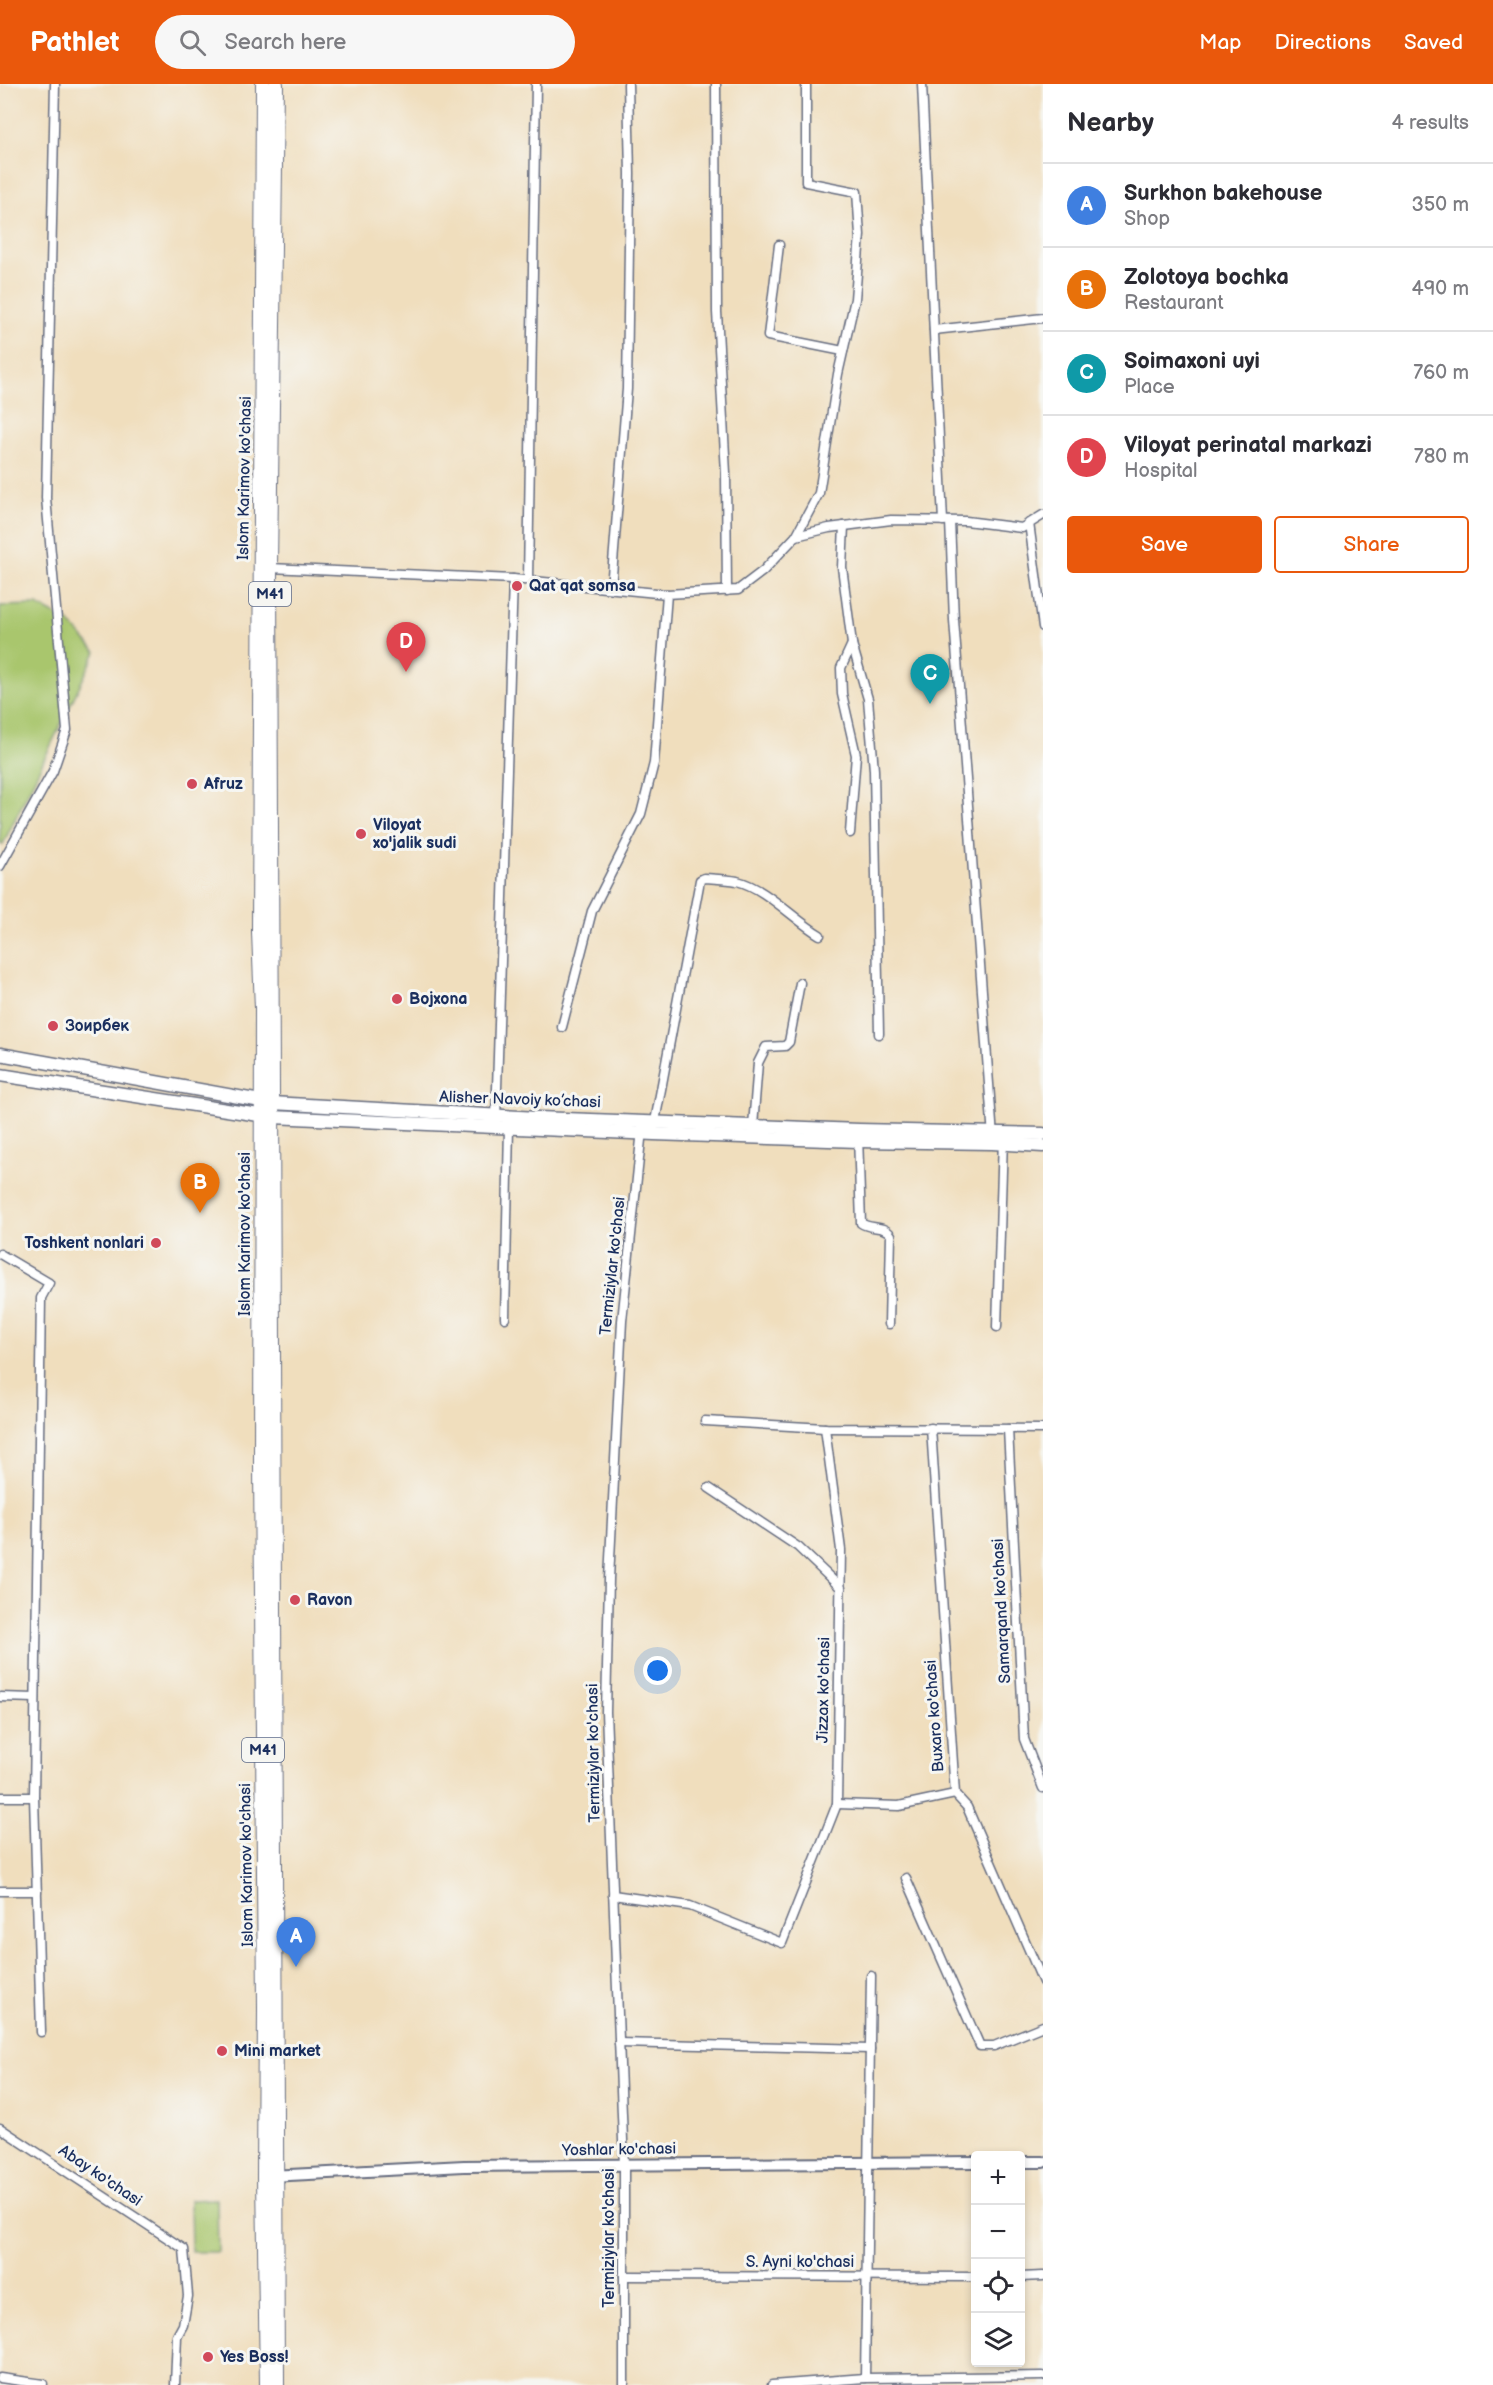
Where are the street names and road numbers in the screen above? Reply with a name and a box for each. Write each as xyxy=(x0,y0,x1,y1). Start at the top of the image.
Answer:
street label: Islom Karimov ko'chasi xyxy=(234,396,256,560)
road number: M41 xyxy=(249,582,291,606)
street label: Alisher Navoiy ko’chasi xyxy=(439,1088,601,1112)
street label: Islom Karimov ko'chasi xyxy=(236,1152,255,1316)
street label: Termiziylar ko'chasi xyxy=(596,1196,630,1336)
street label: Samarqand ko'chasi xyxy=(989,1538,1015,1684)
street label: Jizzax ko'chasi xyxy=(814,1637,834,1743)
street label: Buxaro ko'chasi xyxy=(922,1659,948,1773)
street label: Termiziylar ko'chasi xyxy=(583,1683,605,1823)
road number: M41 xyxy=(242,1738,284,1762)
street label: Islom Karimov ko'chasi xyxy=(236,1783,258,1947)
street label: Yoshlar ko'chasi xyxy=(561,2140,676,2161)
street label: Abay ko'chasi xyxy=(55,2141,145,2211)
street label: Termiziylar ko'chasi xyxy=(600,2168,619,2308)
street label: S. Ayni ko'chasi xyxy=(746,2253,854,2272)

